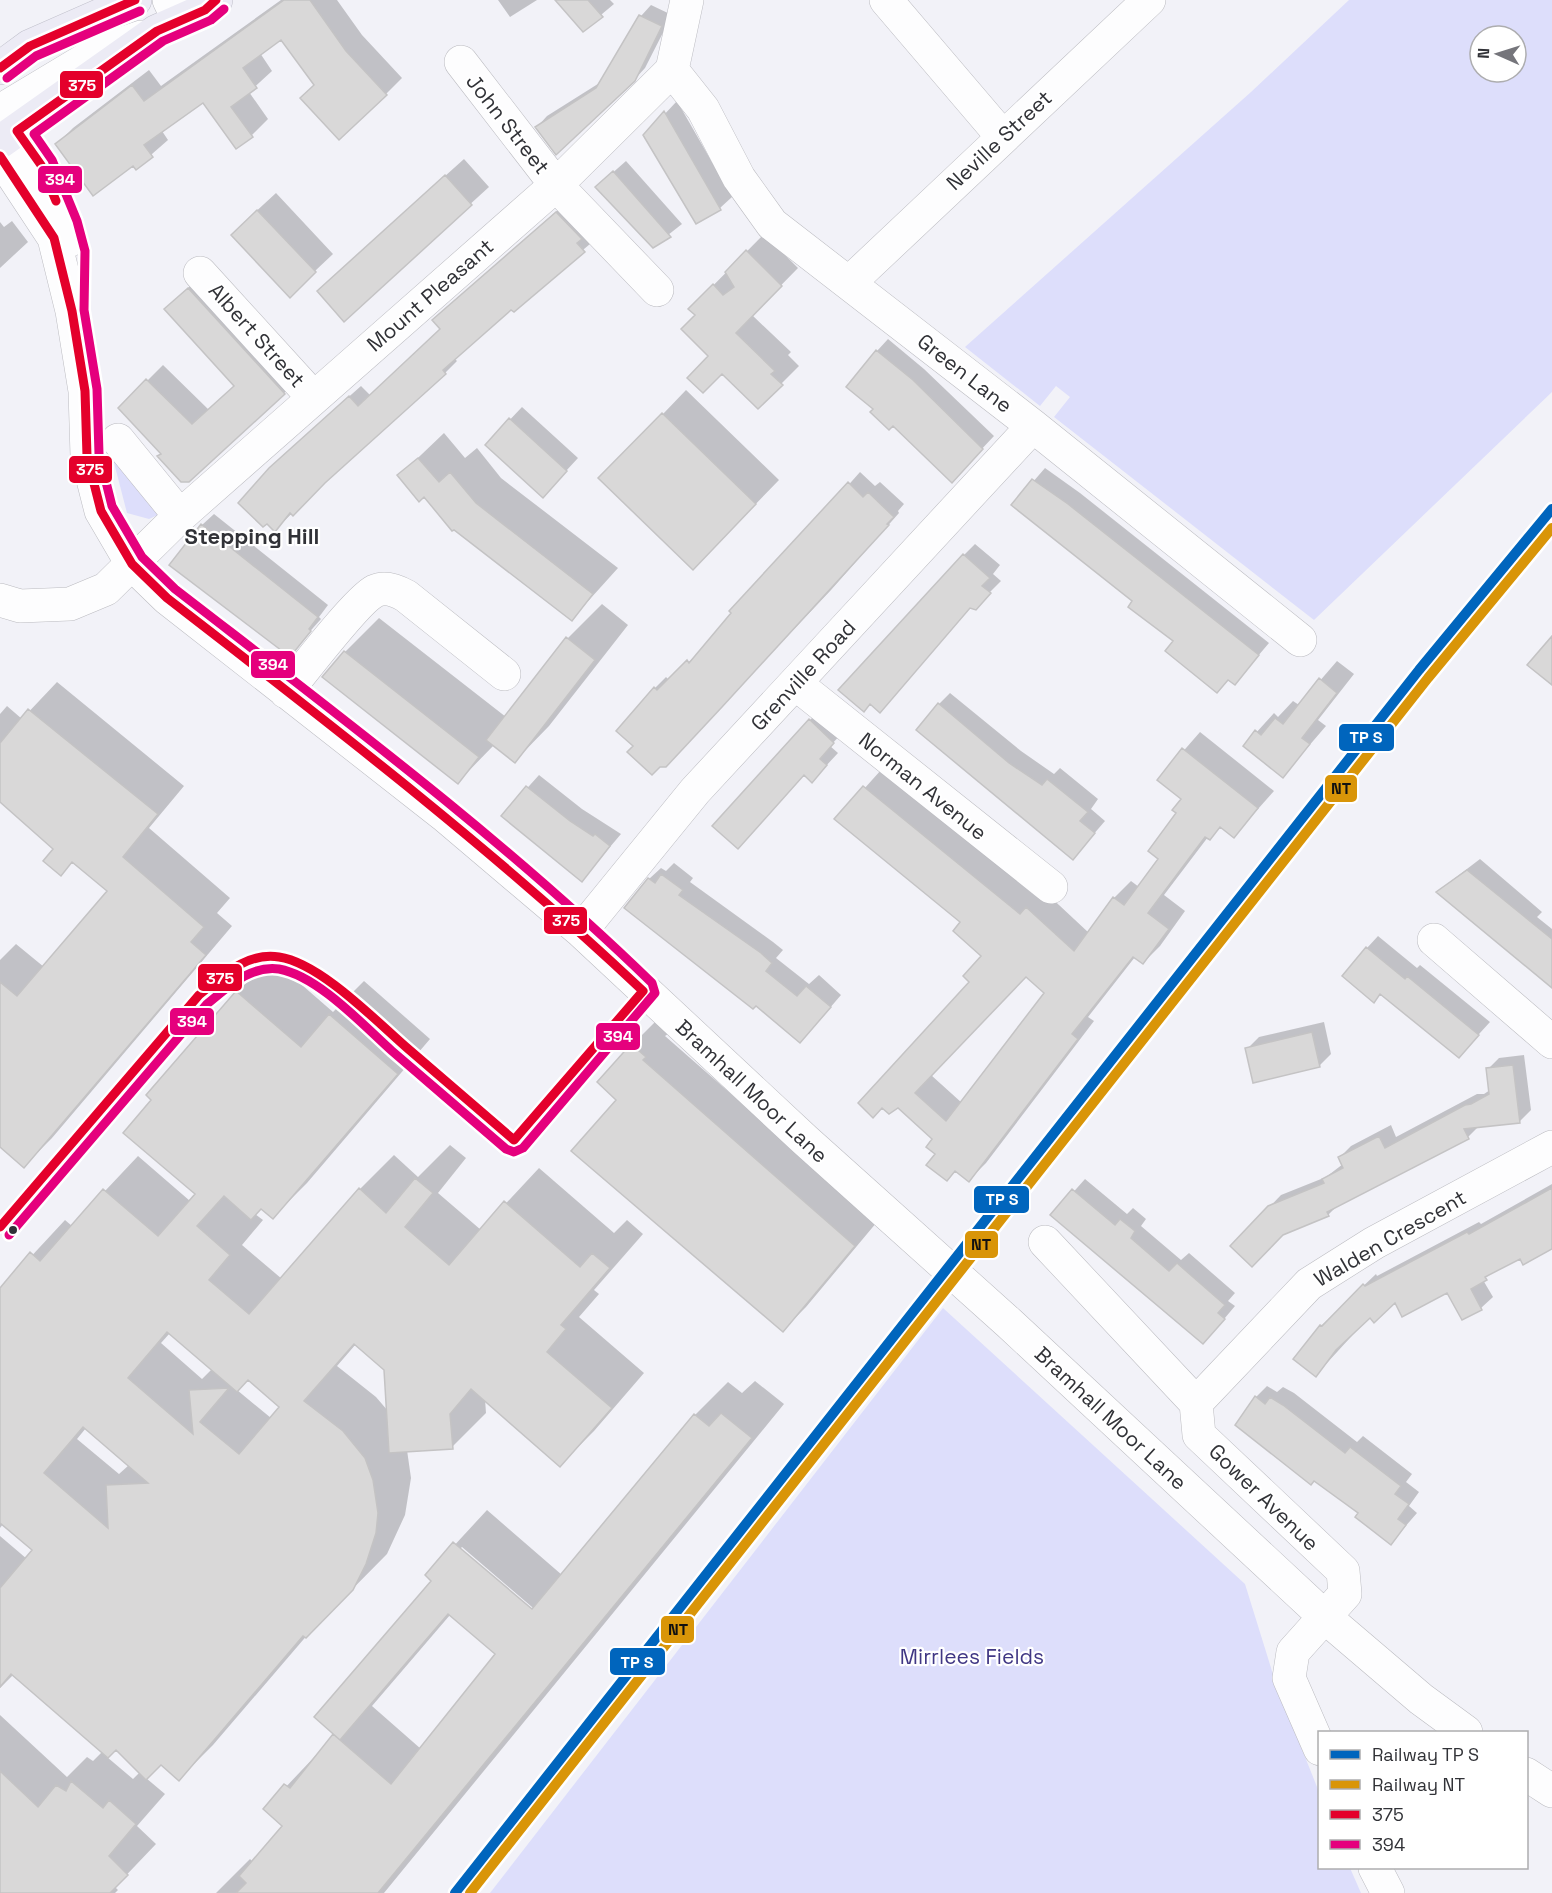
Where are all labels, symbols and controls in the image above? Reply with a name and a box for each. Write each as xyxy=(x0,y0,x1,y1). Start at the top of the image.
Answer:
north arrow xyxy=(1468,24,1528,84)
text: N xyxy=(1473,47,1494,59)
street label: John Street xyxy=(460,68,556,180)
line badge: 375 xyxy=(59,70,104,99)
text: 375 xyxy=(68,75,96,96)
street label: Neville Street xyxy=(941,84,1057,196)
line badge: 394 xyxy=(37,165,83,194)
text: 394 xyxy=(45,169,75,190)
street label: Mount Pleasant xyxy=(361,233,499,357)
street label: Albert Street xyxy=(203,277,311,393)
street label: Green Lane xyxy=(912,327,1018,419)
line badge: 375 xyxy=(68,455,113,484)
text: 375 xyxy=(76,459,104,480)
district label: Stepping Hill xyxy=(185,522,319,550)
street label: Grenville Road xyxy=(745,614,861,736)
line badge: 394 xyxy=(250,650,296,679)
text: 394 xyxy=(258,654,288,675)
line badge: TP S xyxy=(1338,723,1395,752)
street label: Norman Avenue xyxy=(853,726,993,846)
text: TP S xyxy=(1350,727,1383,748)
line badge: NT xyxy=(1324,774,1358,803)
text: NT xyxy=(1331,778,1352,799)
line badge: 375 xyxy=(543,906,588,935)
text: 375 xyxy=(552,910,580,931)
line badge: 375 xyxy=(197,963,243,992)
text: 375 xyxy=(206,968,234,989)
line badge: 394 xyxy=(169,1007,215,1036)
text: 394 xyxy=(177,1011,207,1032)
street label: Bramhall Moor Lane xyxy=(670,1013,834,1169)
line badge: 394 xyxy=(595,1022,641,1051)
text: 394 xyxy=(603,1026,633,1047)
street label: Walden Crescent xyxy=(1309,1183,1471,1293)
line badge: TP S xyxy=(973,1185,1030,1214)
text: TP S xyxy=(986,1189,1019,1210)
unlabelled marker xyxy=(7,1224,19,1236)
line badge: NT xyxy=(964,1230,999,1259)
text: NT xyxy=(971,1234,992,1255)
street label: Bramhall Moor Lane xyxy=(1029,1340,1193,1496)
street label: Gower Avenue xyxy=(1203,1438,1325,1556)
line badge: NT xyxy=(660,1615,695,1644)
text: NT xyxy=(668,1619,689,1640)
park label: Mirrlees Fields xyxy=(900,1643,1044,1670)
line badge: TP S xyxy=(609,1647,666,1676)
text: TP S xyxy=(621,1652,654,1673)
legend xyxy=(1318,1731,1528,1869)
text: Railway TP S xyxy=(1372,1743,1479,1766)
text: Railway NT xyxy=(1372,1773,1466,1796)
text: 375 xyxy=(1372,1803,1404,1826)
text: 394 xyxy=(1372,1833,1405,1856)

